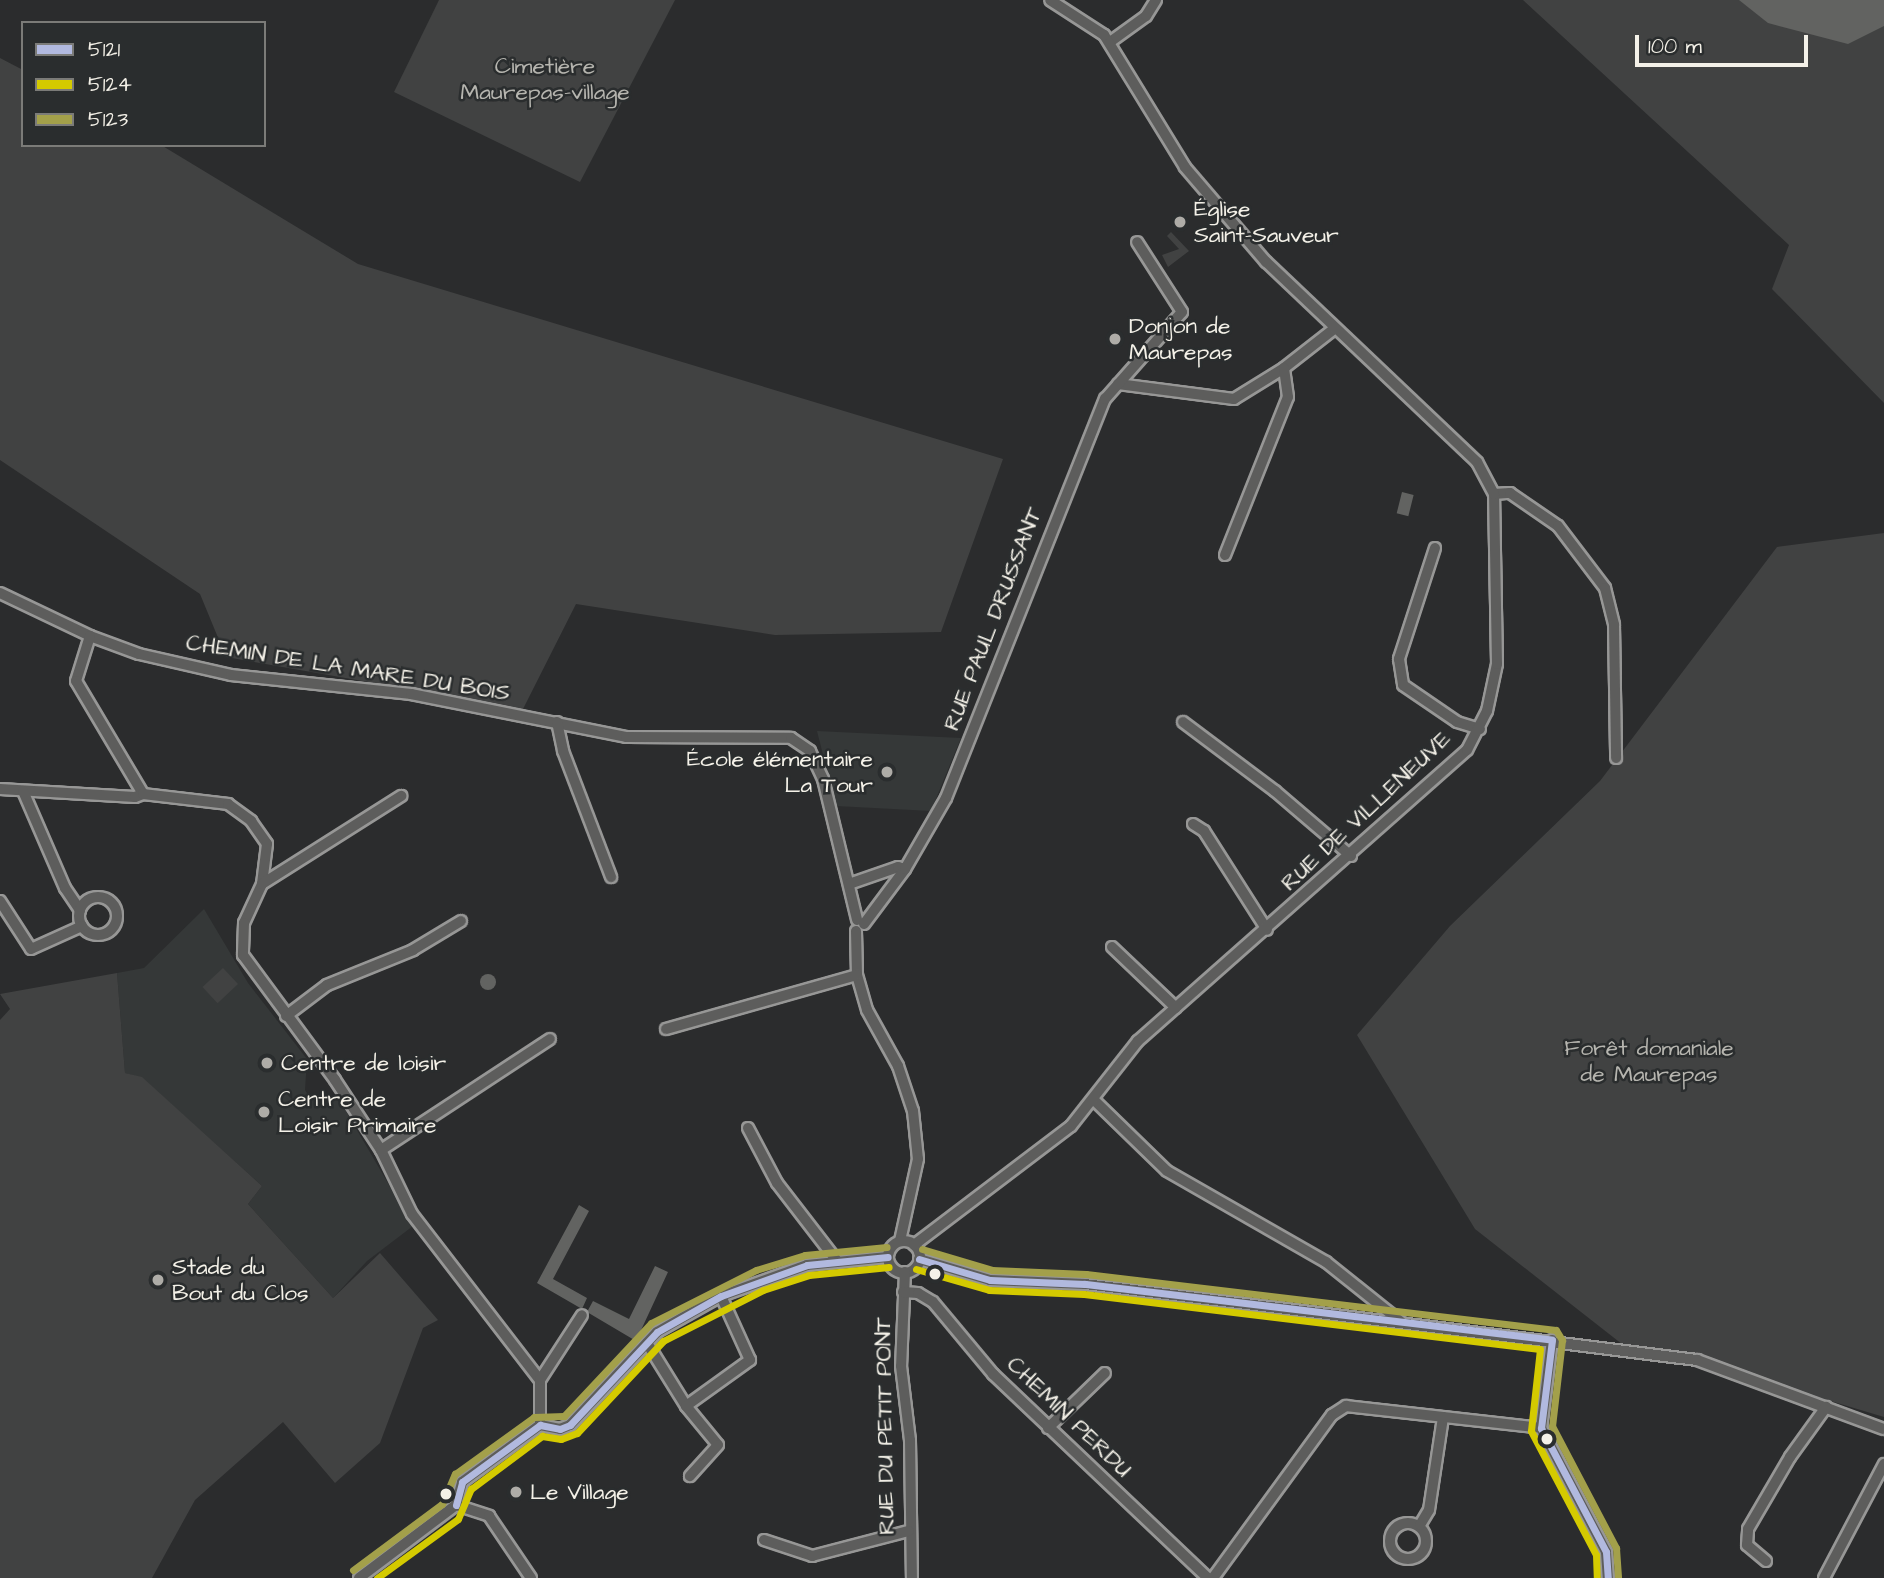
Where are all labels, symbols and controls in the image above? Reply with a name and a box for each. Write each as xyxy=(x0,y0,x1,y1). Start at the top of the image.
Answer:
legend xyxy=(21,21,266,147)
scale bar xyxy=(1639,21,1812,65)
text: 100 m xyxy=(1648,32,1702,61)
text: 5121 xyxy=(88,35,120,64)
park label: Cimetière Maurepas-village xyxy=(460,52,630,106)
text: 5124 xyxy=(88,70,132,99)
text: 5123 xyxy=(88,105,128,134)
place label: Église Saint-Sauveur xyxy=(1194,195,1339,249)
marker: Église Saint-Sauveur xyxy=(1172,214,1188,230)
place label: Donjon de Maurepas xyxy=(1129,312,1233,366)
marker: Donjon de Maurepas xyxy=(1107,331,1123,347)
street label: RUE PAUL DRUSSANT xyxy=(938,503,1048,735)
street label: CHEMIN DE LA MARE DU BOIS xyxy=(184,629,512,707)
street label: RUE DE VILLENEUVE xyxy=(1275,725,1457,897)
place label: École élémentaire La Tour xyxy=(687,745,873,799)
marker: École élémentaire La Tour xyxy=(879,764,895,780)
park label: Forêt domaniale de Maurepas xyxy=(1564,1034,1734,1088)
place label: Centre de loisir xyxy=(281,1049,446,1077)
marker: Centre de loisir xyxy=(259,1055,275,1071)
place label: Centre de Loisir Primaire xyxy=(278,1085,436,1139)
marker: Centre de Loisir Primaire xyxy=(256,1104,272,1120)
place label: Stade du Bout du Clos xyxy=(172,1253,309,1307)
unlabelled marker xyxy=(928,1267,942,1281)
marker: Stade du Bout du Clos xyxy=(150,1272,166,1288)
street label: RUE DU PETIT PONT xyxy=(869,1317,901,1535)
street label: CHEMIN PERDU xyxy=(1001,1351,1137,1483)
unlabelled marker xyxy=(1540,1432,1554,1446)
place label: Le Village xyxy=(530,1478,629,1506)
marker: Le Village xyxy=(508,1484,524,1500)
unlabelled marker xyxy=(439,1487,453,1501)

